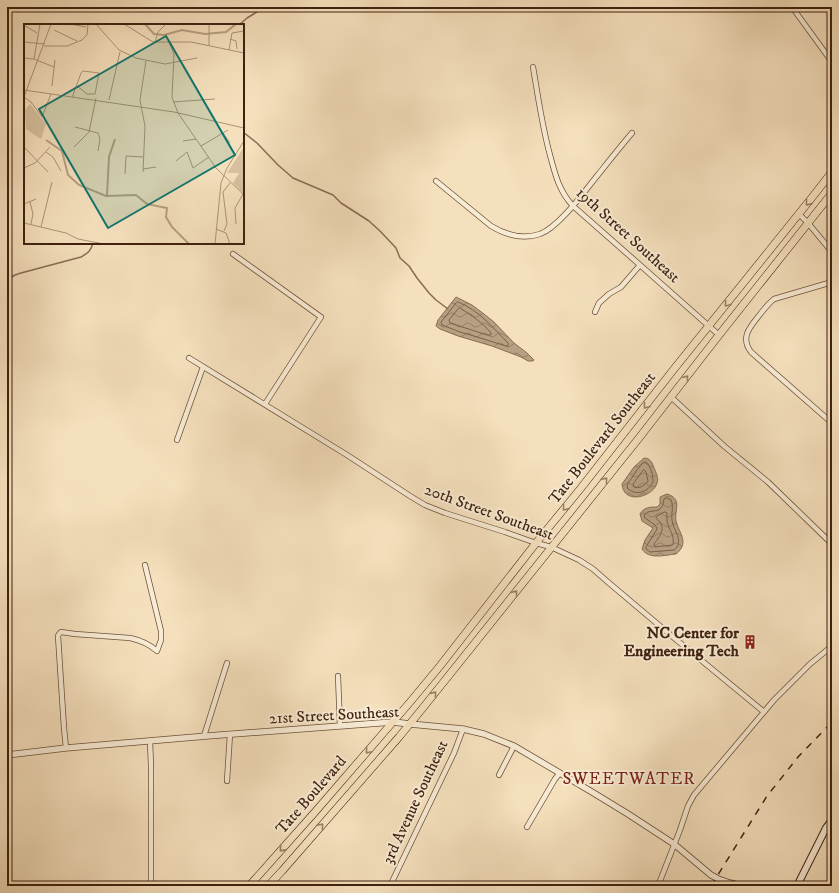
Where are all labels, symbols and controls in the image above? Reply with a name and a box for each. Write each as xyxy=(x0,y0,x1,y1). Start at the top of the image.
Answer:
inset map xyxy=(24,24,244,244)
street label: 19th Street Southeast xyxy=(572,183,684,287)
one-way arrow xyxy=(806,198,813,205)
one-way arrow xyxy=(724,299,731,306)
street label: Tate Boulevard Southeast xyxy=(544,368,660,508)
one-way arrow xyxy=(681,375,688,382)
one-way arrow xyxy=(644,401,651,408)
one-way arrow xyxy=(601,478,608,485)
street label: 20th Street Southeast xyxy=(422,479,556,545)
one-way arrow xyxy=(563,503,570,510)
one-way arrow xyxy=(511,590,518,597)
place label: NC Center for Engineering Tech xyxy=(624,623,740,661)
building icon: NC Center for Engineering Tech xyxy=(742,634,758,650)
one-way arrow xyxy=(429,691,436,698)
street label: 21st Street Southeast xyxy=(268,702,400,728)
street label: 3rd Avenue Southeast xyxy=(378,737,452,867)
one-way arrow xyxy=(365,747,372,754)
street label: Tate Boulevard xyxy=(272,752,351,838)
district label: SWEETWATER xyxy=(562,768,696,790)
one-way arrow xyxy=(317,823,324,830)
one-way arrow xyxy=(280,845,287,852)

